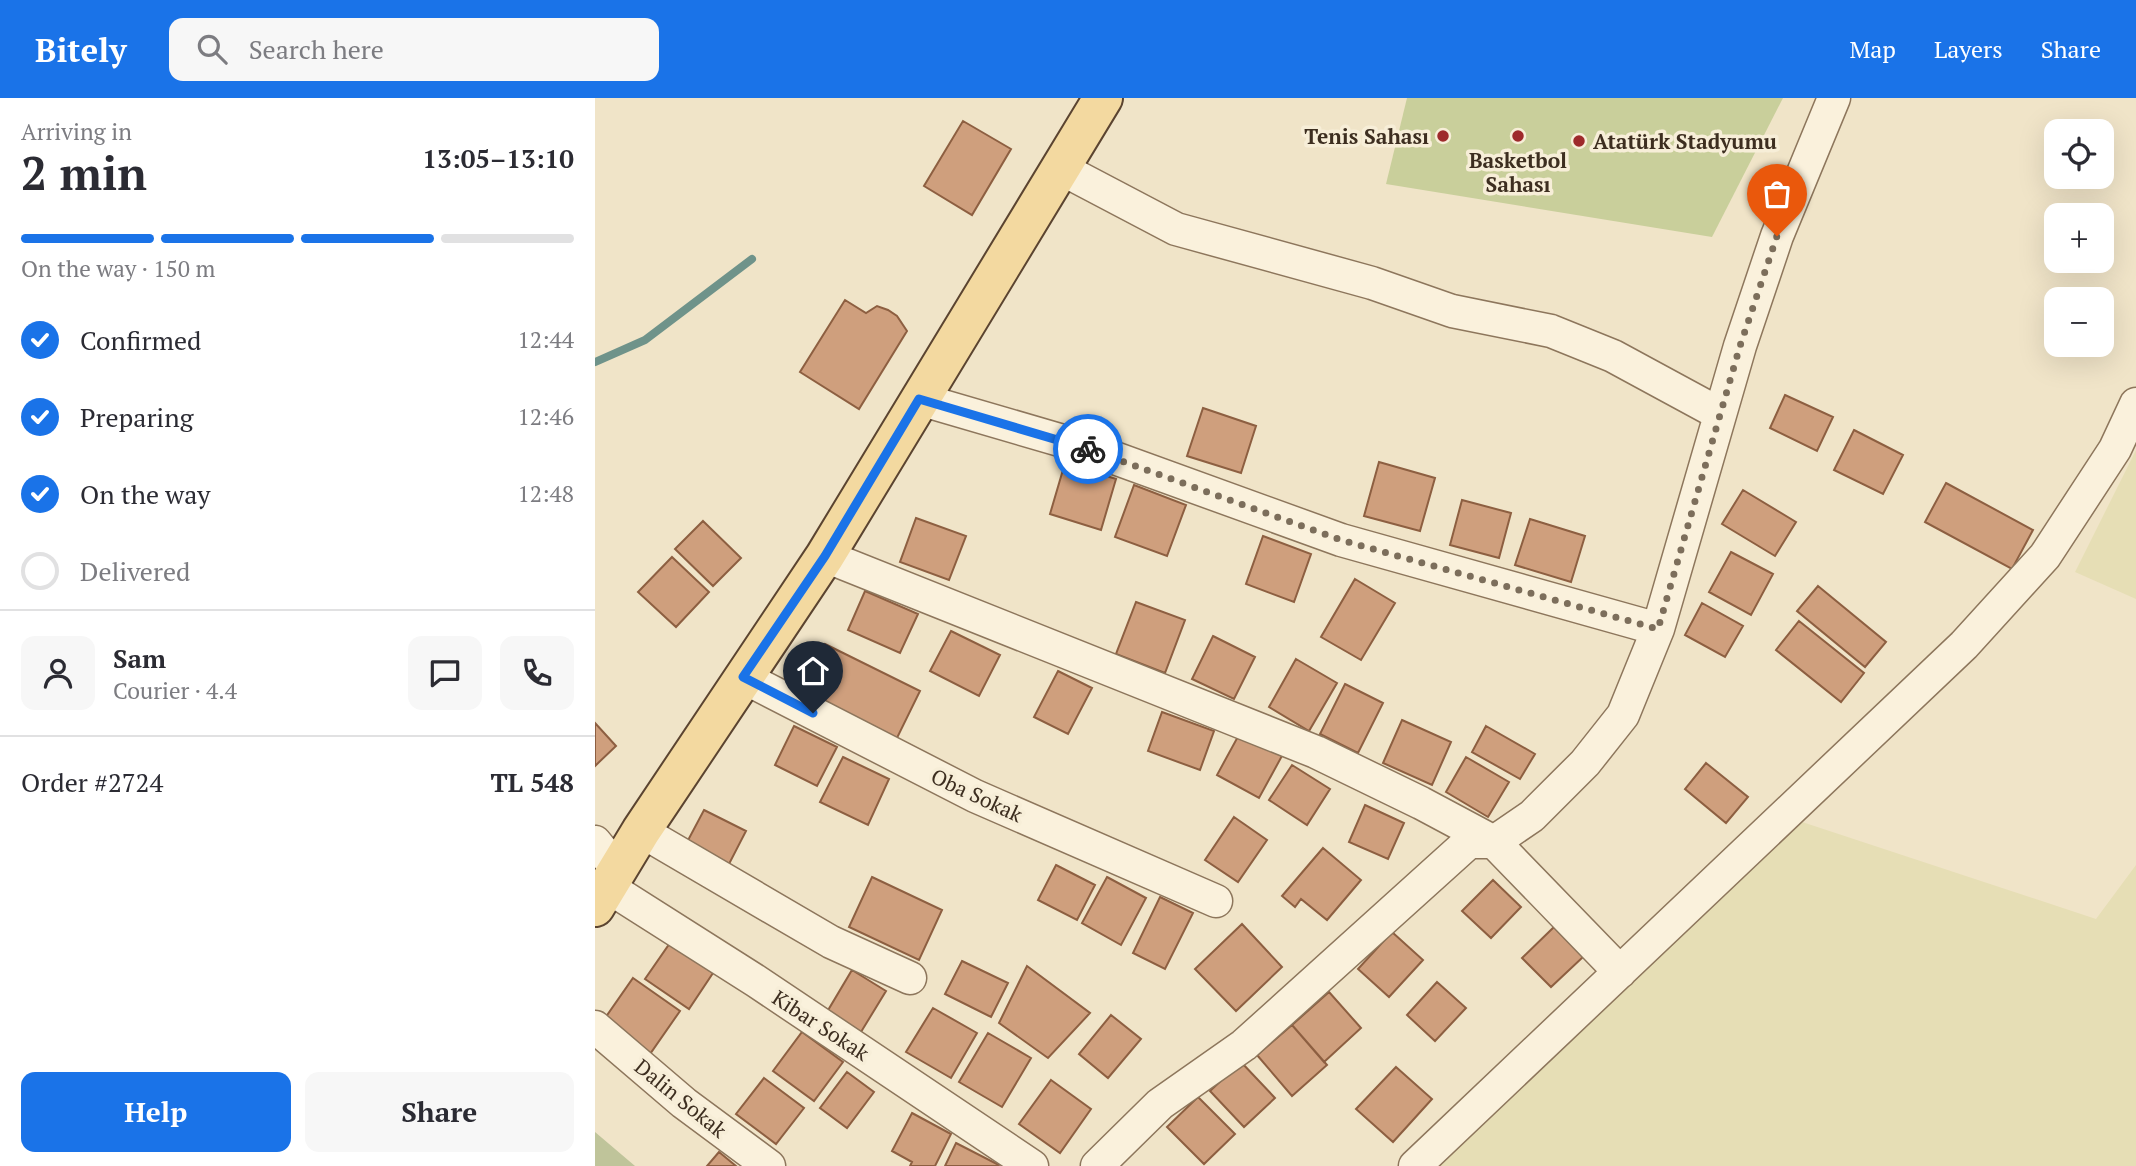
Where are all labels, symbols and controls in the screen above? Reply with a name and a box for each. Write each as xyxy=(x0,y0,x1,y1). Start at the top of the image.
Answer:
search box xyxy=(169,18,659,81)
text: Bitely xyxy=(35,28,127,71)
icon: search xyxy=(193,30,231,68)
text: Search here xyxy=(249,32,384,66)
text: Map xyxy=(1849,33,1896,65)
text: Layers xyxy=(1934,33,2003,65)
text: Share xyxy=(2041,33,2101,65)
text: Arriving in xyxy=(21,116,132,147)
map controls xyxy=(2044,119,2114,357)
button: locate xyxy=(2044,119,2114,189)
place label: Tenis Sahası xyxy=(1304,122,1429,150)
place label: Atatürk Stadyumu xyxy=(1593,127,1777,155)
marker: Tenis Sahası xyxy=(1435,128,1451,144)
marker: Basketbol Sahası xyxy=(1510,128,1526,144)
marker: Atatürk Stadyumu xyxy=(1571,133,1587,149)
text: 13:05–13:10 xyxy=(422,141,574,175)
text: 2 min xyxy=(21,142,147,203)
place label: Basketbol Sahası xyxy=(1469,146,1567,198)
pin xyxy=(1747,164,1807,236)
icon: bag xyxy=(1758,175,1796,213)
button: + xyxy=(2044,203,2114,273)
text: On the way · 150 m xyxy=(21,253,215,284)
button: − xyxy=(2044,287,2114,357)
icon: check xyxy=(21,321,59,359)
text: Confirmed xyxy=(80,323,201,357)
text: 12:44 xyxy=(517,324,574,355)
icon: check xyxy=(21,398,59,436)
text: Preparing xyxy=(80,400,193,434)
text: 12:46 xyxy=(517,401,574,432)
courier xyxy=(1053,414,1123,484)
icon: bike xyxy=(1069,430,1107,468)
icon: check xyxy=(21,475,59,513)
text: On the way xyxy=(80,477,211,511)
text: 12:48 xyxy=(517,478,574,509)
text: Delivered xyxy=(80,554,190,588)
button: person xyxy=(21,636,95,710)
button: chat xyxy=(408,636,482,710)
button: phone xyxy=(500,636,574,710)
text: Sam xyxy=(113,641,166,675)
pin xyxy=(783,641,843,713)
icon: home xyxy=(794,652,832,690)
text: Courier · 4.4 xyxy=(113,675,237,706)
street label: Oba Sokak xyxy=(927,762,1027,828)
text: Order #2724 xyxy=(21,765,163,799)
text: TL 548 xyxy=(490,765,574,799)
street label: Kibar Sokak xyxy=(767,983,875,1067)
street label: Dalin Sokak xyxy=(629,1052,733,1144)
button: Help xyxy=(21,1072,291,1152)
button: Share xyxy=(305,1072,574,1152)

